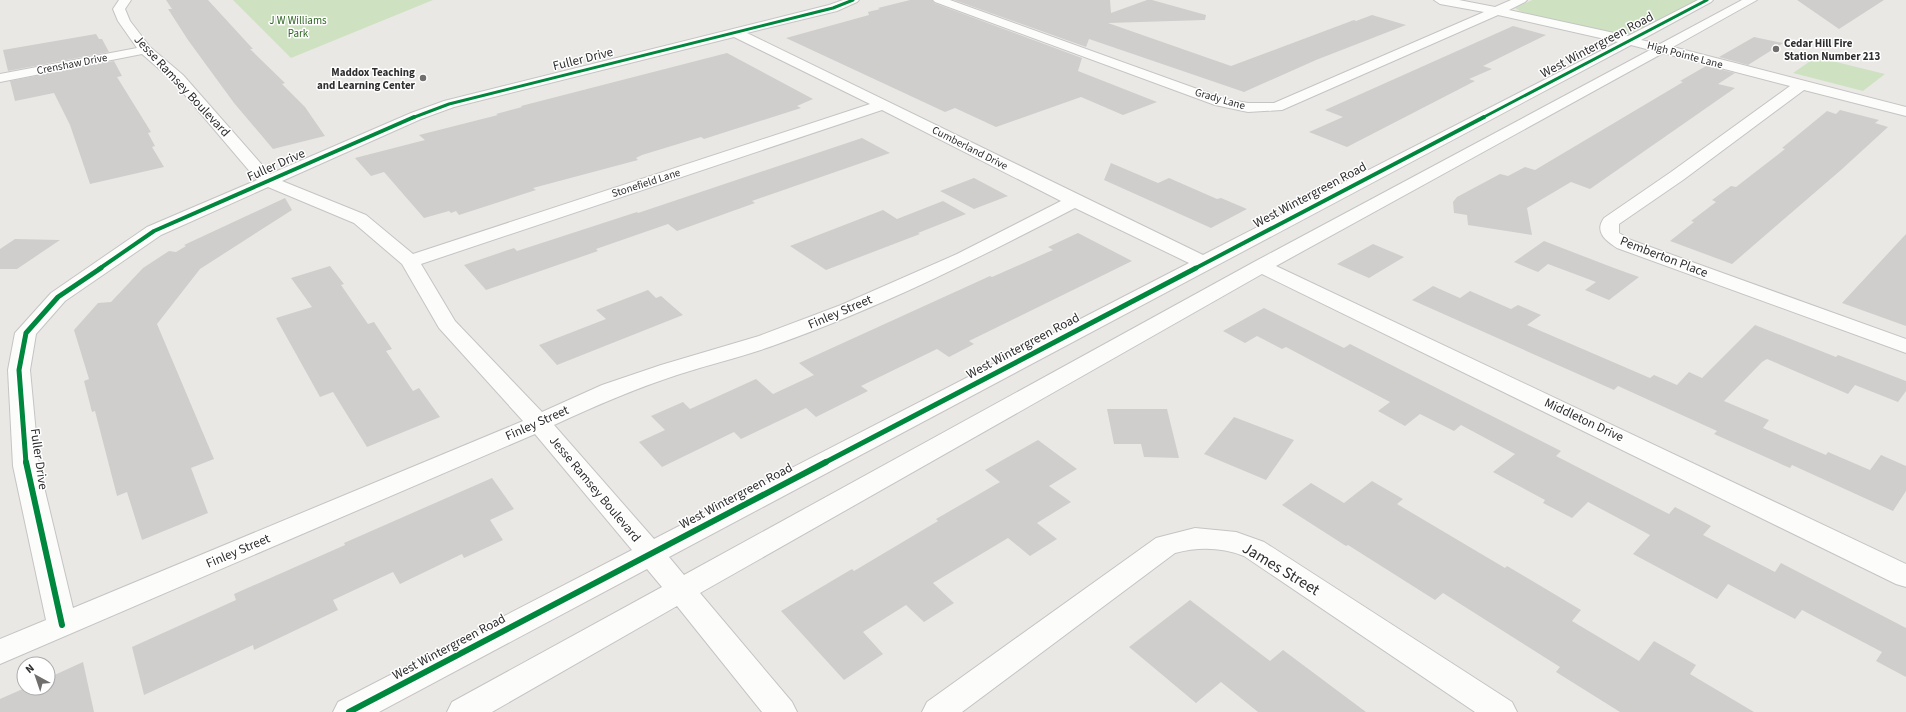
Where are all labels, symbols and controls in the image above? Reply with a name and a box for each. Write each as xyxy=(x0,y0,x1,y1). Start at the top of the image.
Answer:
street label: West Wintergreen Road xyxy=(1537,8,1657,82)
park label: J W Williams Park xyxy=(269,13,327,41)
street label: Jesse Ramsey Boulevard xyxy=(130,31,234,141)
place label: Cedar Hill Fire Station Number 213 xyxy=(1784,36,1880,64)
street label: High Pointe Lane xyxy=(1645,38,1725,72)
street label: Fuller Drive xyxy=(551,43,615,75)
marker: Cedar Hill Fire Station Number 213 xyxy=(1771,44,1781,54)
street label: Crenshaw Drive xyxy=(35,50,109,78)
place label: Maddox Teaching and Learning Center xyxy=(317,65,416,93)
marker: Maddox Teaching and Learning Center xyxy=(418,73,428,83)
street label: Grady Lane xyxy=(1193,85,1247,113)
street label: Cumberland Drive xyxy=(930,122,1011,174)
street label: Fuller Drive xyxy=(244,144,308,186)
street label: West Wintergreen Road xyxy=(1250,158,1370,232)
street label: Stonefield Lane xyxy=(610,165,683,201)
street label: Pemberton Place xyxy=(1617,232,1711,282)
street label: Finley Street xyxy=(805,290,875,334)
street label: West Wintergreen Road xyxy=(963,309,1083,383)
street label: Middleton Drive xyxy=(1541,394,1627,446)
street label: Finley Street xyxy=(502,401,572,445)
street label: Fuller Drive xyxy=(26,427,52,491)
street label: Jesse Ramsey Boulevard xyxy=(545,432,645,546)
street label: West Wintergreen Road xyxy=(676,459,796,533)
street label: Finley Street xyxy=(203,529,273,573)
street label: James Street xyxy=(1238,537,1324,601)
street label: West Wintergreen Road xyxy=(389,610,509,684)
north arrow xyxy=(16,656,56,696)
text: N xyxy=(22,661,38,677)

